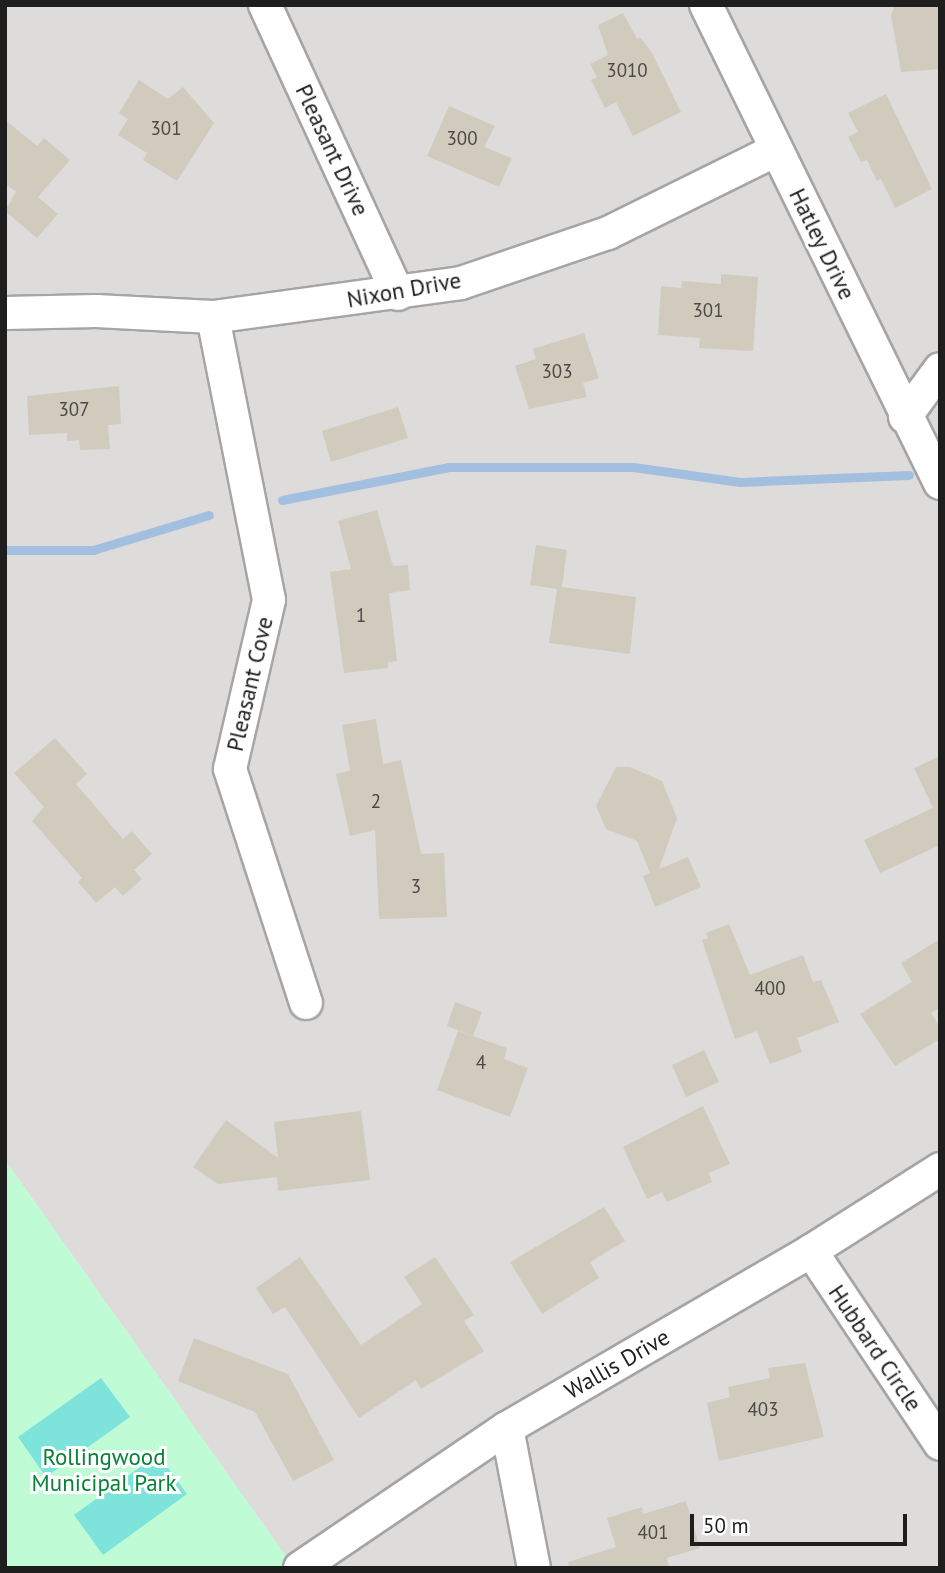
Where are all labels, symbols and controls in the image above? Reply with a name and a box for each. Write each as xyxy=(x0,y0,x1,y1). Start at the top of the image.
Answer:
house number: 3010 xyxy=(606,60,648,82)
street label: Pleasant Drive xyxy=(290,80,374,220)
house number: 301 xyxy=(150,118,182,140)
house number: 300 xyxy=(446,128,478,150)
street label: Hatley Drive xyxy=(783,184,861,304)
street label: Nixon Drive xyxy=(345,266,463,314)
house number: 301 xyxy=(692,300,724,322)
house number: 303 xyxy=(541,361,573,383)
house number: 307 xyxy=(58,399,90,421)
house number: 1 xyxy=(356,605,366,627)
street label: Pleasant Cove xyxy=(221,614,279,754)
house number: 2 xyxy=(371,791,381,813)
house number: 3 xyxy=(411,876,421,898)
house number: 400 xyxy=(754,978,786,1000)
house number: 4 xyxy=(476,1052,486,1074)
street label: Hubbard Circle xyxy=(823,1280,927,1416)
street label: Wallis Drive xyxy=(560,1323,674,1405)
house number: 403 xyxy=(747,1399,779,1421)
park label: Rollingwood Municipal Park xyxy=(32,1443,176,1497)
scale bar xyxy=(693,1500,910,1544)
text: 50 m xyxy=(703,1512,749,1539)
house number: 401 xyxy=(637,1522,669,1544)

